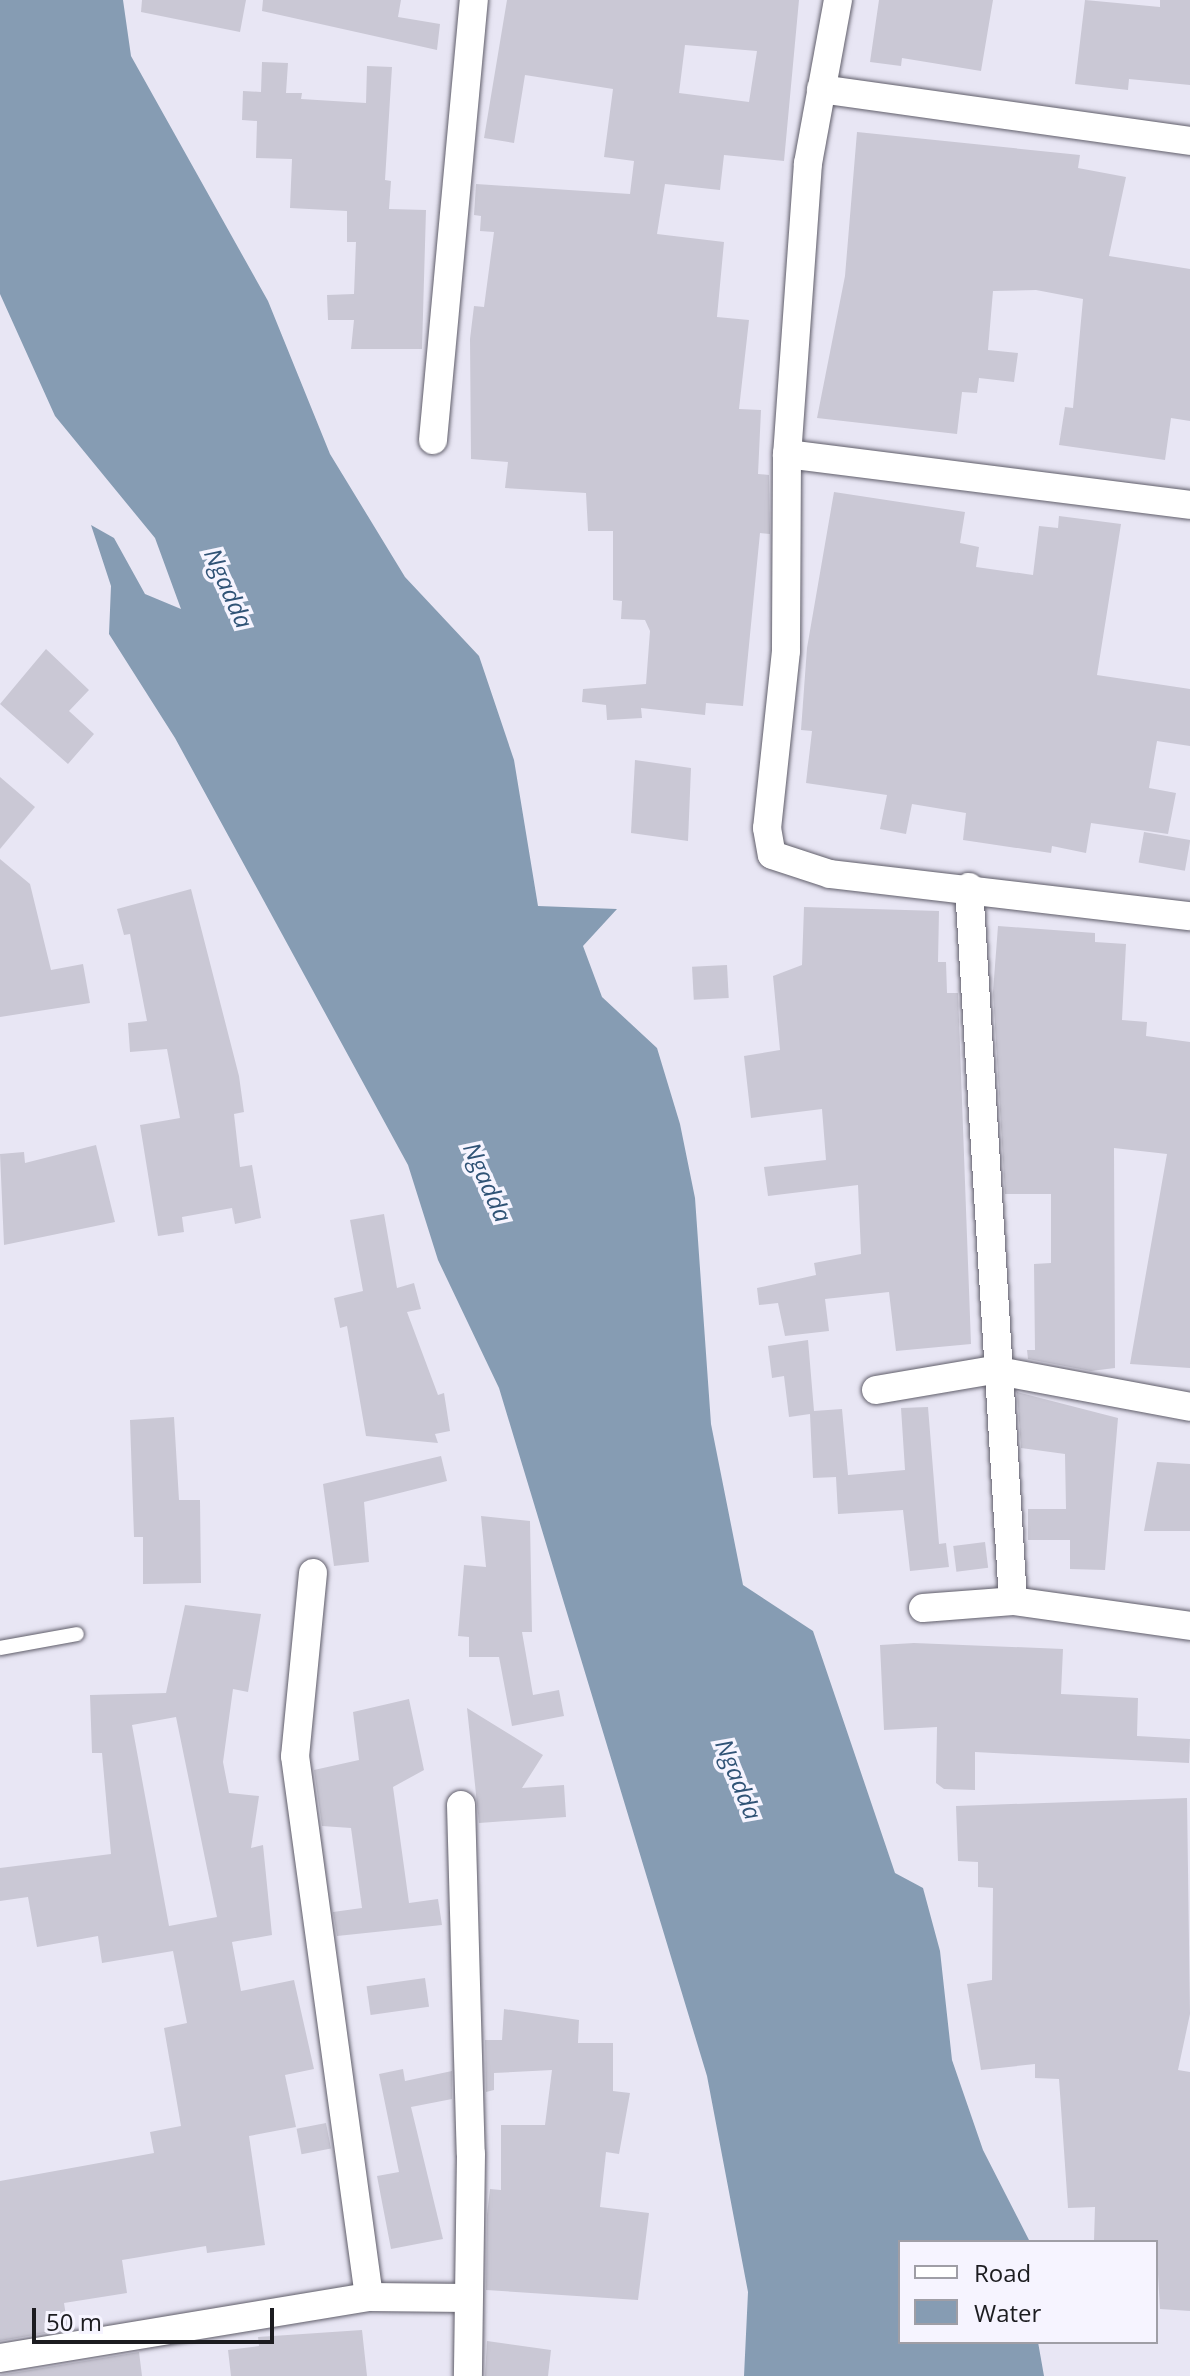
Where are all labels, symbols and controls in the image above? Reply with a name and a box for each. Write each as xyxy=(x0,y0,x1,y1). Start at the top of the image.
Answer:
water label: Ngadda xyxy=(199,544,259,632)
water label: Ngadda xyxy=(458,1138,518,1226)
water label: Ngadda xyxy=(710,1735,768,1823)
legend xyxy=(898,2240,1158,2344)
text: Road xyxy=(974,2256,1031,2289)
scale bar xyxy=(36,2292,278,2342)
text: Water xyxy=(974,2296,1041,2329)
text: 50 m xyxy=(46,2305,102,2338)

